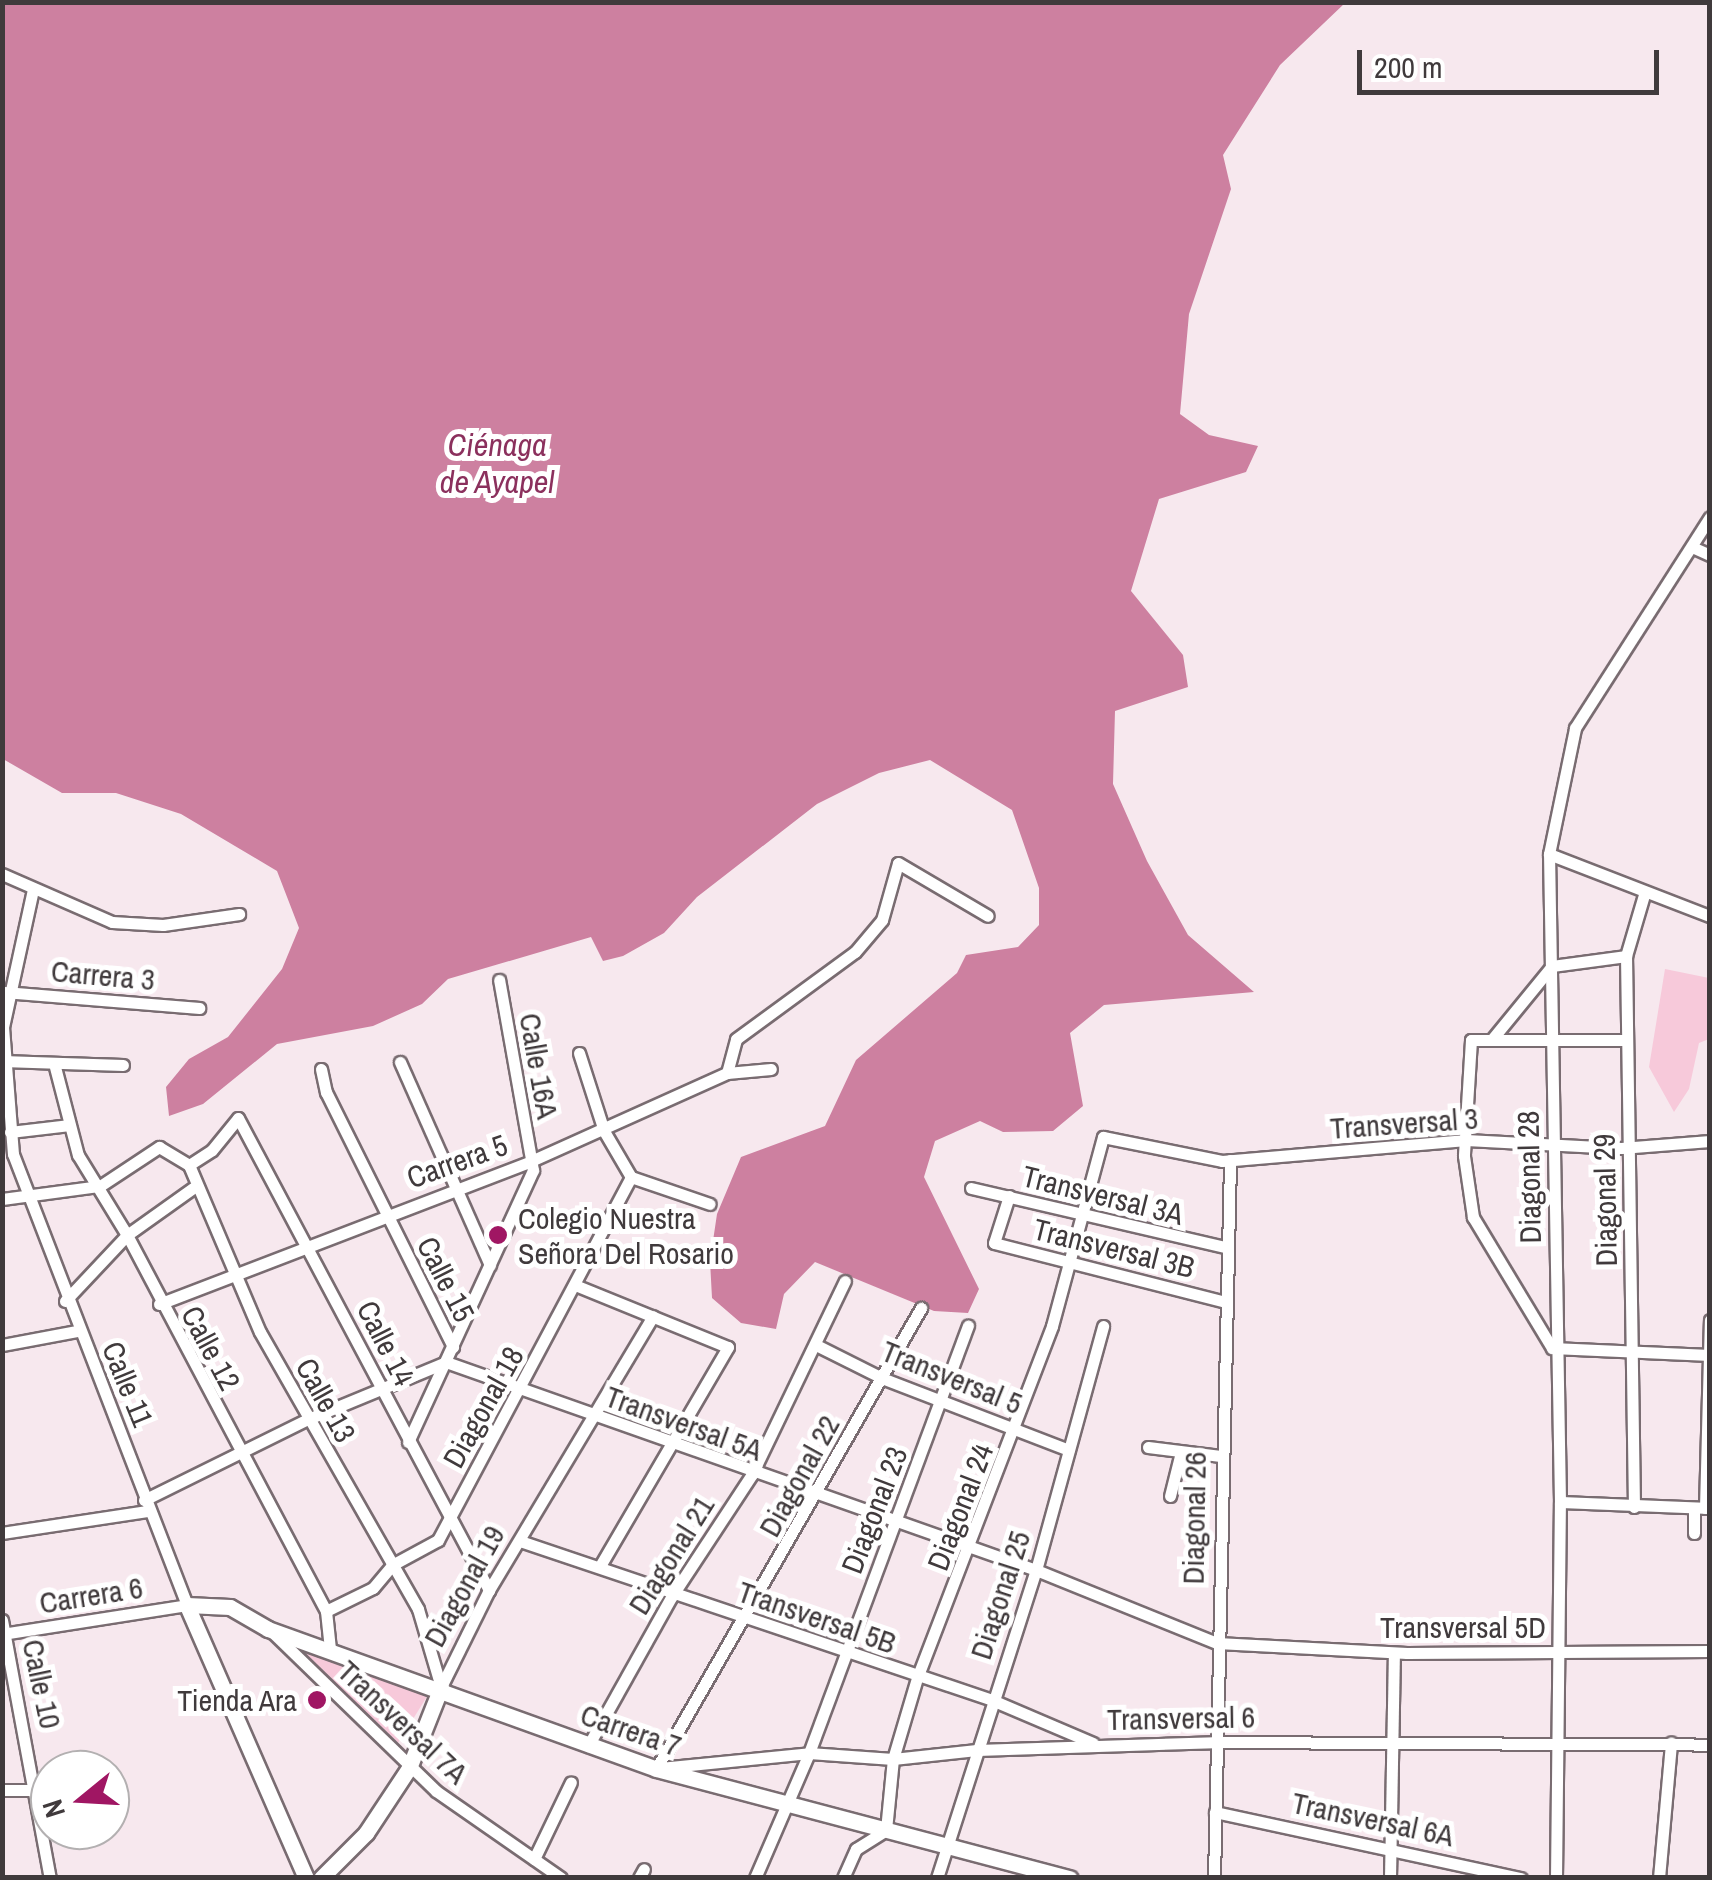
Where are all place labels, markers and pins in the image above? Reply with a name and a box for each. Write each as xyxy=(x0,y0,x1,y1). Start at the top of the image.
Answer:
place label: Colegio Nuestra Señora Del Rosario xyxy=(518,1200,734,1270)
marker: Colegio Nuestra Señora Del Rosario xyxy=(487,1224,509,1246)
place label: Tienda Ara xyxy=(176,1682,297,1718)
marker: Tienda Ara xyxy=(306,1689,328,1711)

